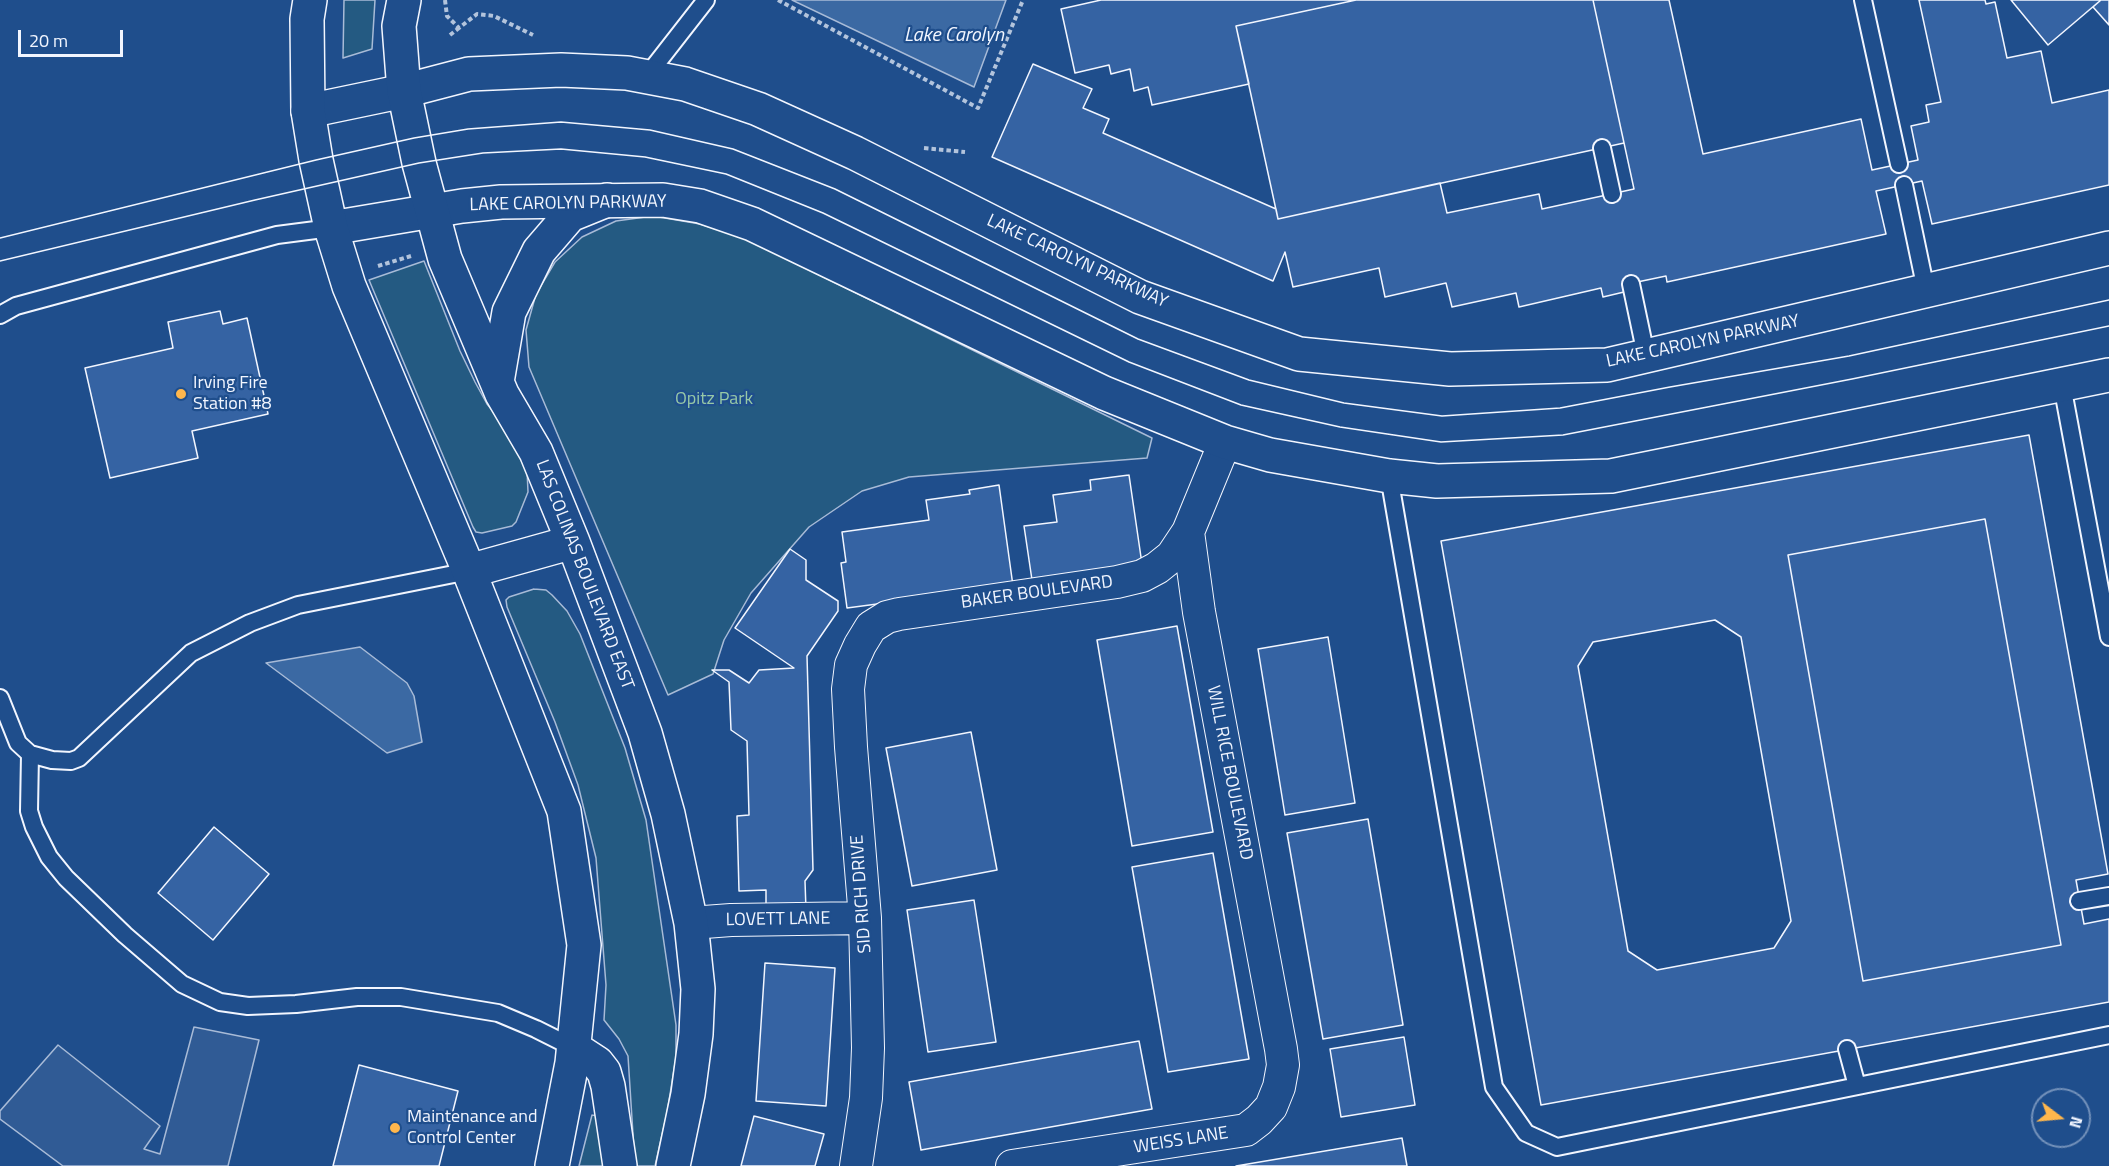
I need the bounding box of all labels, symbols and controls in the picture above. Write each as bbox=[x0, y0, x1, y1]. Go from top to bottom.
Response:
scale bar bbox=[21, 18, 126, 56]
water label: Lake Carolyn bbox=[904, 24, 1004, 48]
text: 20 m bbox=[29, 27, 68, 54]
street label: LAKE CAROLYN PARKWAY bbox=[469, 191, 667, 217]
street label: LAKE CAROLYN PARKWAY bbox=[983, 211, 1171, 313]
street label: LAKE CAROLYN PARKWAY bbox=[1604, 311, 1802, 373]
place label: Irving Fire Station #8 bbox=[193, 373, 271, 416]
marker: Irving Fire Station #8 bbox=[174, 387, 188, 401]
park label: Opitz Park bbox=[675, 389, 753, 411]
street label: LAS COLINAS BOULEVARD EAST bbox=[530, 457, 638, 693]
street label: BAKER BOULEVARD bbox=[960, 572, 1114, 614]
street label: WILL RICE BOULEVARD bbox=[1201, 684, 1257, 862]
street label: SID RICH DRIVE bbox=[847, 834, 877, 954]
street label: LOVETT LANE bbox=[725, 908, 831, 932]
north arrow bbox=[2031, 1088, 2091, 1148]
place label: Maintenance and Control Center bbox=[407, 1107, 537, 1150]
text: N bbox=[2063, 1114, 2089, 1131]
marker: Maintenance and Control Center bbox=[388, 1121, 402, 1135]
street label: WEISS LANE bbox=[1132, 1123, 1230, 1159]

